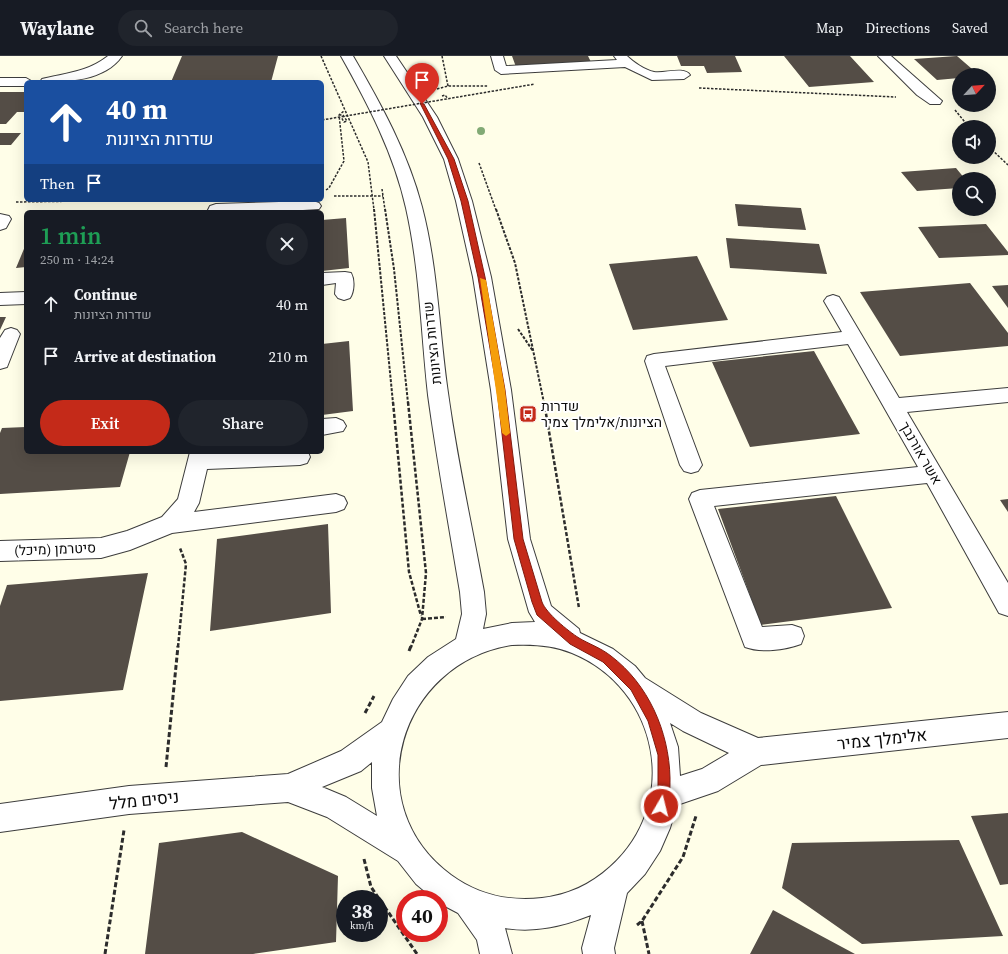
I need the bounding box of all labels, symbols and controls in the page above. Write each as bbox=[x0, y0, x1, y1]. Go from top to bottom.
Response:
search box bbox=[118, 10, 398, 46]
text: Waylane bbox=[20, 15, 94, 41]
icon: search bbox=[132, 17, 154, 39]
text: Search here bbox=[164, 17, 243, 38]
text: Map bbox=[816, 18, 843, 38]
text: Directions bbox=[865, 18, 930, 38]
text: Saved bbox=[952, 18, 988, 38]
pin bbox=[405, 63, 439, 104]
north arrow bbox=[952, 68, 996, 112]
map controls bbox=[952, 68, 996, 216]
icon: arrive bbox=[411, 69, 433, 91]
text: 40 m bbox=[106, 90, 168, 128]
icon: ahead bbox=[40, 96, 92, 148]
button: sound bbox=[952, 120, 996, 164]
text: שדרות הציונות bbox=[106, 126, 213, 151]
icon: arrive bbox=[83, 172, 105, 194]
button: search bbox=[952, 172, 996, 216]
text: Then bbox=[40, 173, 75, 194]
text: 1 min bbox=[40, 219, 102, 252]
button: close bbox=[266, 223, 308, 265]
text: 250 m · 14:24 bbox=[40, 251, 114, 268]
text: Continue bbox=[74, 284, 137, 305]
icon: ahead bbox=[40, 293, 62, 315]
text: 40 m bbox=[276, 294, 308, 315]
street label: שדרות הציונות bbox=[418, 300, 446, 386]
text: שדרות הציונות bbox=[74, 306, 152, 323]
icon: arrive bbox=[40, 345, 62, 367]
text: Arrive at destination bbox=[74, 346, 216, 367]
text: 210 m bbox=[268, 346, 308, 367]
place label: שדרות הציונות/אלימלך צמיר bbox=[541, 396, 662, 432]
button: Exit bbox=[40, 400, 170, 446]
button: Share bbox=[178, 400, 308, 446]
bus stop icon: שדרות הציונות/אלימלך צמיר bbox=[518, 404, 538, 424]
street label: אשר אורנבך bbox=[895, 418, 947, 488]
street label: סיטרמן (מיכל) bbox=[14, 538, 96, 560]
street label: אלימלך צמיר bbox=[836, 722, 928, 756]
street label: ניסים מלל bbox=[108, 784, 180, 816]
position arrow bbox=[640, 785, 682, 827]
speed limit sign: 40 bbox=[396, 890, 448, 942]
text: 38 bbox=[351, 897, 373, 925]
text: km/h bbox=[350, 919, 374, 932]

